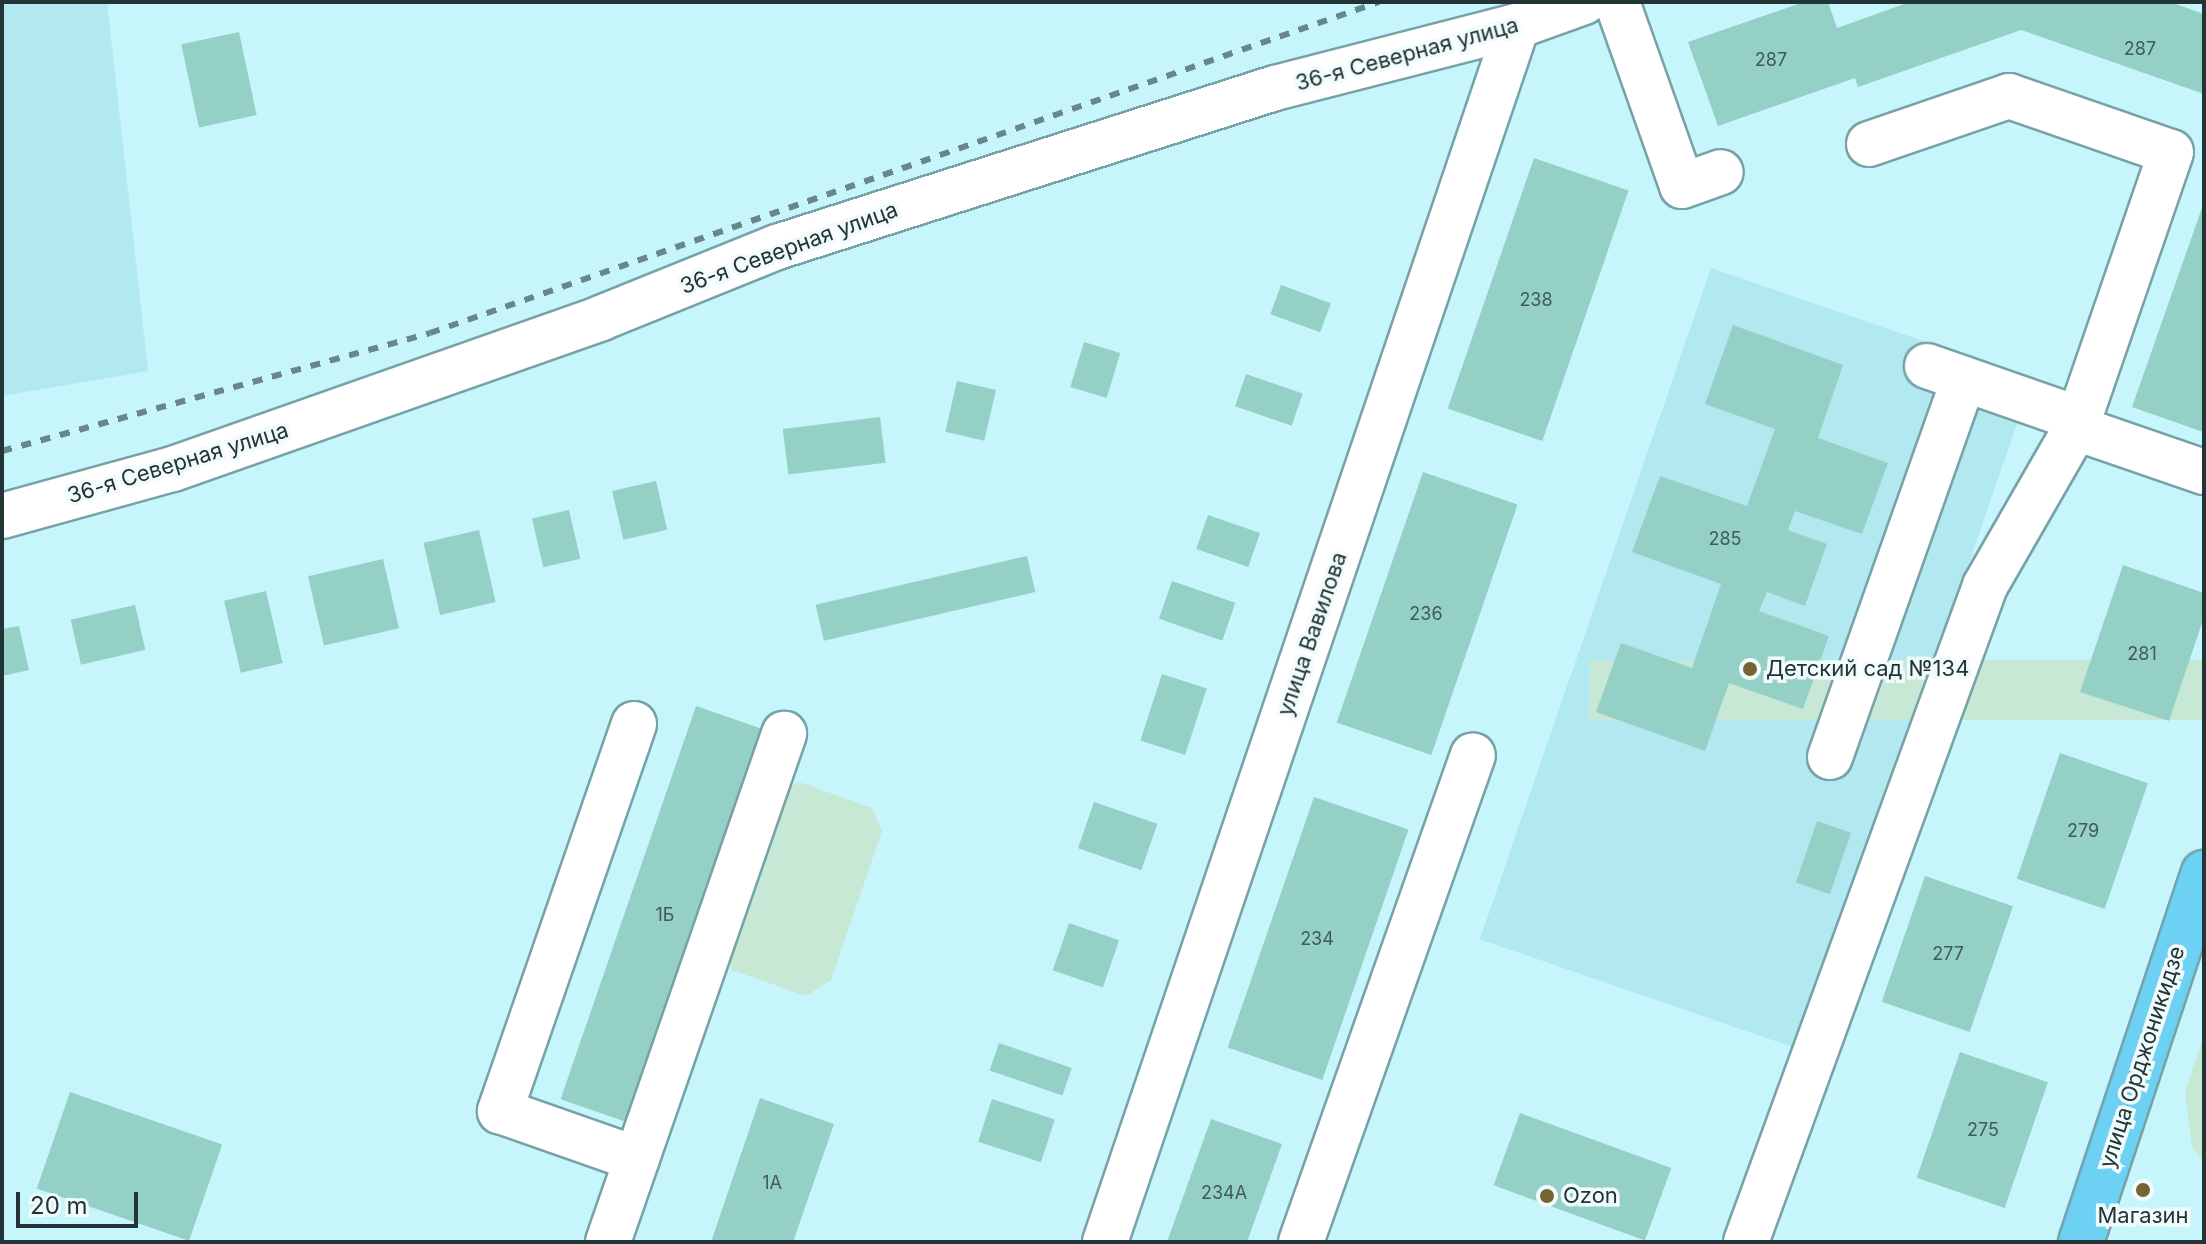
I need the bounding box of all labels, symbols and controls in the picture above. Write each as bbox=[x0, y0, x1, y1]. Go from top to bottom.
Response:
street label: 36-я Северная улица bbox=[1293, 12, 1521, 96]
house number: 287 bbox=[2124, 38, 2156, 60]
house number: 287 bbox=[1755, 49, 1787, 71]
street label: 36-я Северная улица bbox=[677, 196, 901, 300]
house number: 238 bbox=[1519, 289, 1553, 311]
street label: 36-я Северная улица bbox=[64, 417, 292, 509]
house number: 285 bbox=[1708, 528, 1742, 550]
street label: улица Вавилова bbox=[1272, 549, 1352, 719]
house number: 236 bbox=[1409, 603, 1443, 625]
house number: 281 bbox=[2127, 643, 2157, 665]
place label: Детский сад №134 bbox=[1766, 656, 1969, 682]
marker: Детский сад №134 bbox=[1741, 660, 1759, 678]
house number: 279 bbox=[2067, 820, 2099, 842]
house number: 1Б bbox=[656, 904, 674, 926]
house number: 234 bbox=[1300, 928, 1334, 950]
house number: 277 bbox=[1932, 943, 1964, 965]
street label: улица Орджоникидзе bbox=[2094, 943, 2190, 1171]
house number: 275 bbox=[1967, 1119, 1999, 1141]
house number: 1А bbox=[762, 1172, 782, 1194]
scale bar bbox=[20, 1176, 142, 1226]
marker: Магазин bbox=[2134, 1181, 2152, 1199]
house number: 234А bbox=[1201, 1182, 1247, 1204]
place label: Ozon bbox=[1563, 1183, 1618, 1209]
marker: Ozon bbox=[1538, 1187, 1556, 1205]
text: 20 m bbox=[30, 1191, 88, 1220]
place label: Магазин bbox=[2097, 1203, 2189, 1229]

